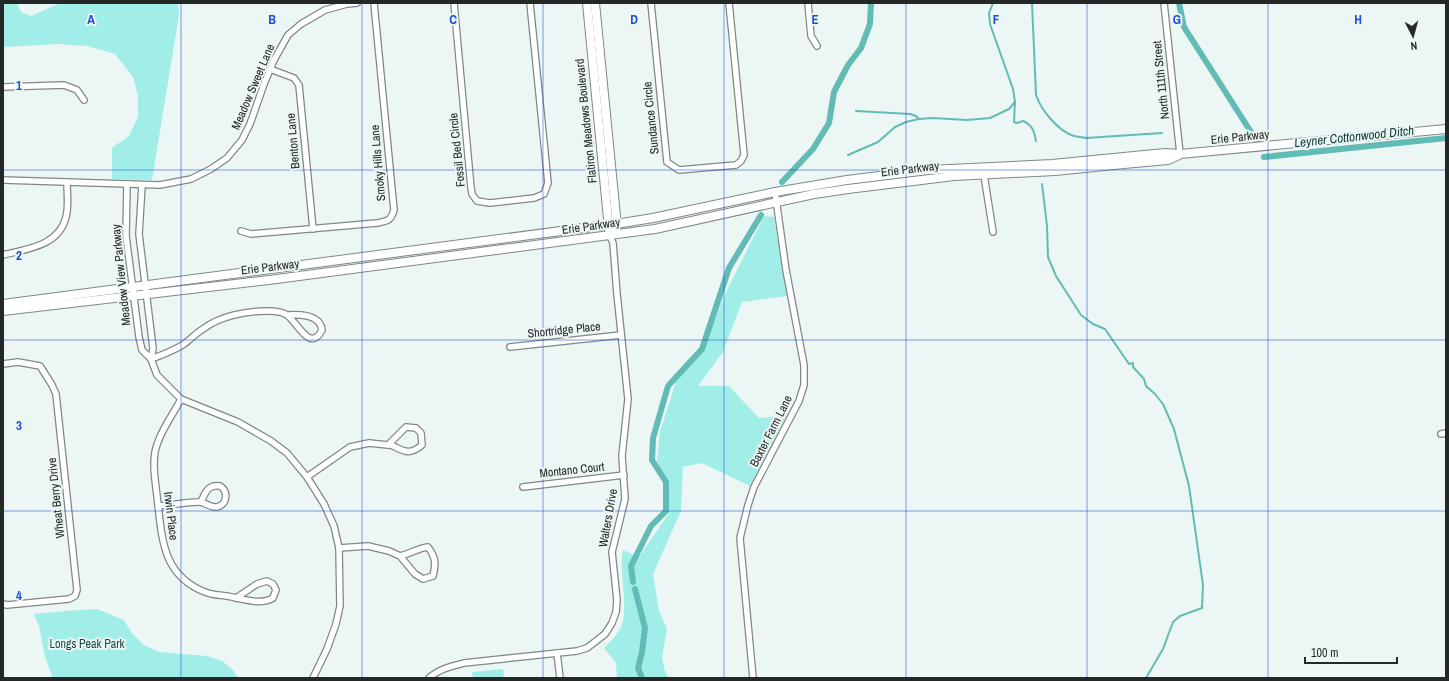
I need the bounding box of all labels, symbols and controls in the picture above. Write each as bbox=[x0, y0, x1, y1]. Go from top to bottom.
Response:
text: A bbox=[87, 11, 95, 28]
text: B bbox=[268, 11, 276, 28]
text: C bbox=[449, 11, 457, 28]
text: D bbox=[630, 11, 638, 28]
text: E bbox=[811, 11, 819, 28]
text: F bbox=[993, 11, 1000, 28]
text: G bbox=[1173, 11, 1181, 28]
text: H bbox=[1354, 11, 1362, 28]
north arrow bbox=[1393, 16, 1433, 56]
text: N bbox=[1410, 39, 1418, 53]
street label: North 111th Street bbox=[1149, 40, 1173, 120]
street label: Meadow Sweet Lane bbox=[228, 42, 278, 132]
street label: Flatiron Meadows Boulevard bbox=[571, 58, 601, 184]
text: 1 bbox=[16, 77, 22, 94]
street label: Sundance Circle bbox=[639, 81, 663, 155]
street label: Fossil Bed Circle bbox=[445, 112, 469, 188]
street label: Benton Lane bbox=[283, 113, 303, 169]
water label: Leyner Cottonwood Ditch bbox=[1293, 122, 1415, 151]
street label: Smoky Hills Lane bbox=[367, 124, 389, 202]
street label: Erie Parkway bbox=[1210, 126, 1270, 148]
street label: Erie Parkway bbox=[880, 157, 940, 181]
street label: Erie Parkway bbox=[561, 214, 621, 238]
street label: Meadow View Parkway bbox=[108, 223, 134, 327]
text: 2 bbox=[16, 247, 22, 264]
street label: Erie Parkway bbox=[240, 255, 300, 279]
street label: Shortridge Place bbox=[527, 318, 601, 342]
street label: Baxter Farm Lane bbox=[746, 392, 796, 470]
text: 3 bbox=[16, 417, 22, 434]
street label: Wheat Berry Drive bbox=[44, 457, 68, 539]
street label: Montano Court bbox=[539, 459, 605, 481]
street label: Walters Drive bbox=[595, 487, 621, 549]
street label: Irwin Place bbox=[160, 491, 182, 541]
text: 4 bbox=[16, 587, 22, 604]
park label: Longs Peak Park bbox=[50, 636, 125, 652]
scale bar bbox=[1305, 639, 1397, 665]
text: 100 m bbox=[1311, 645, 1338, 661]

